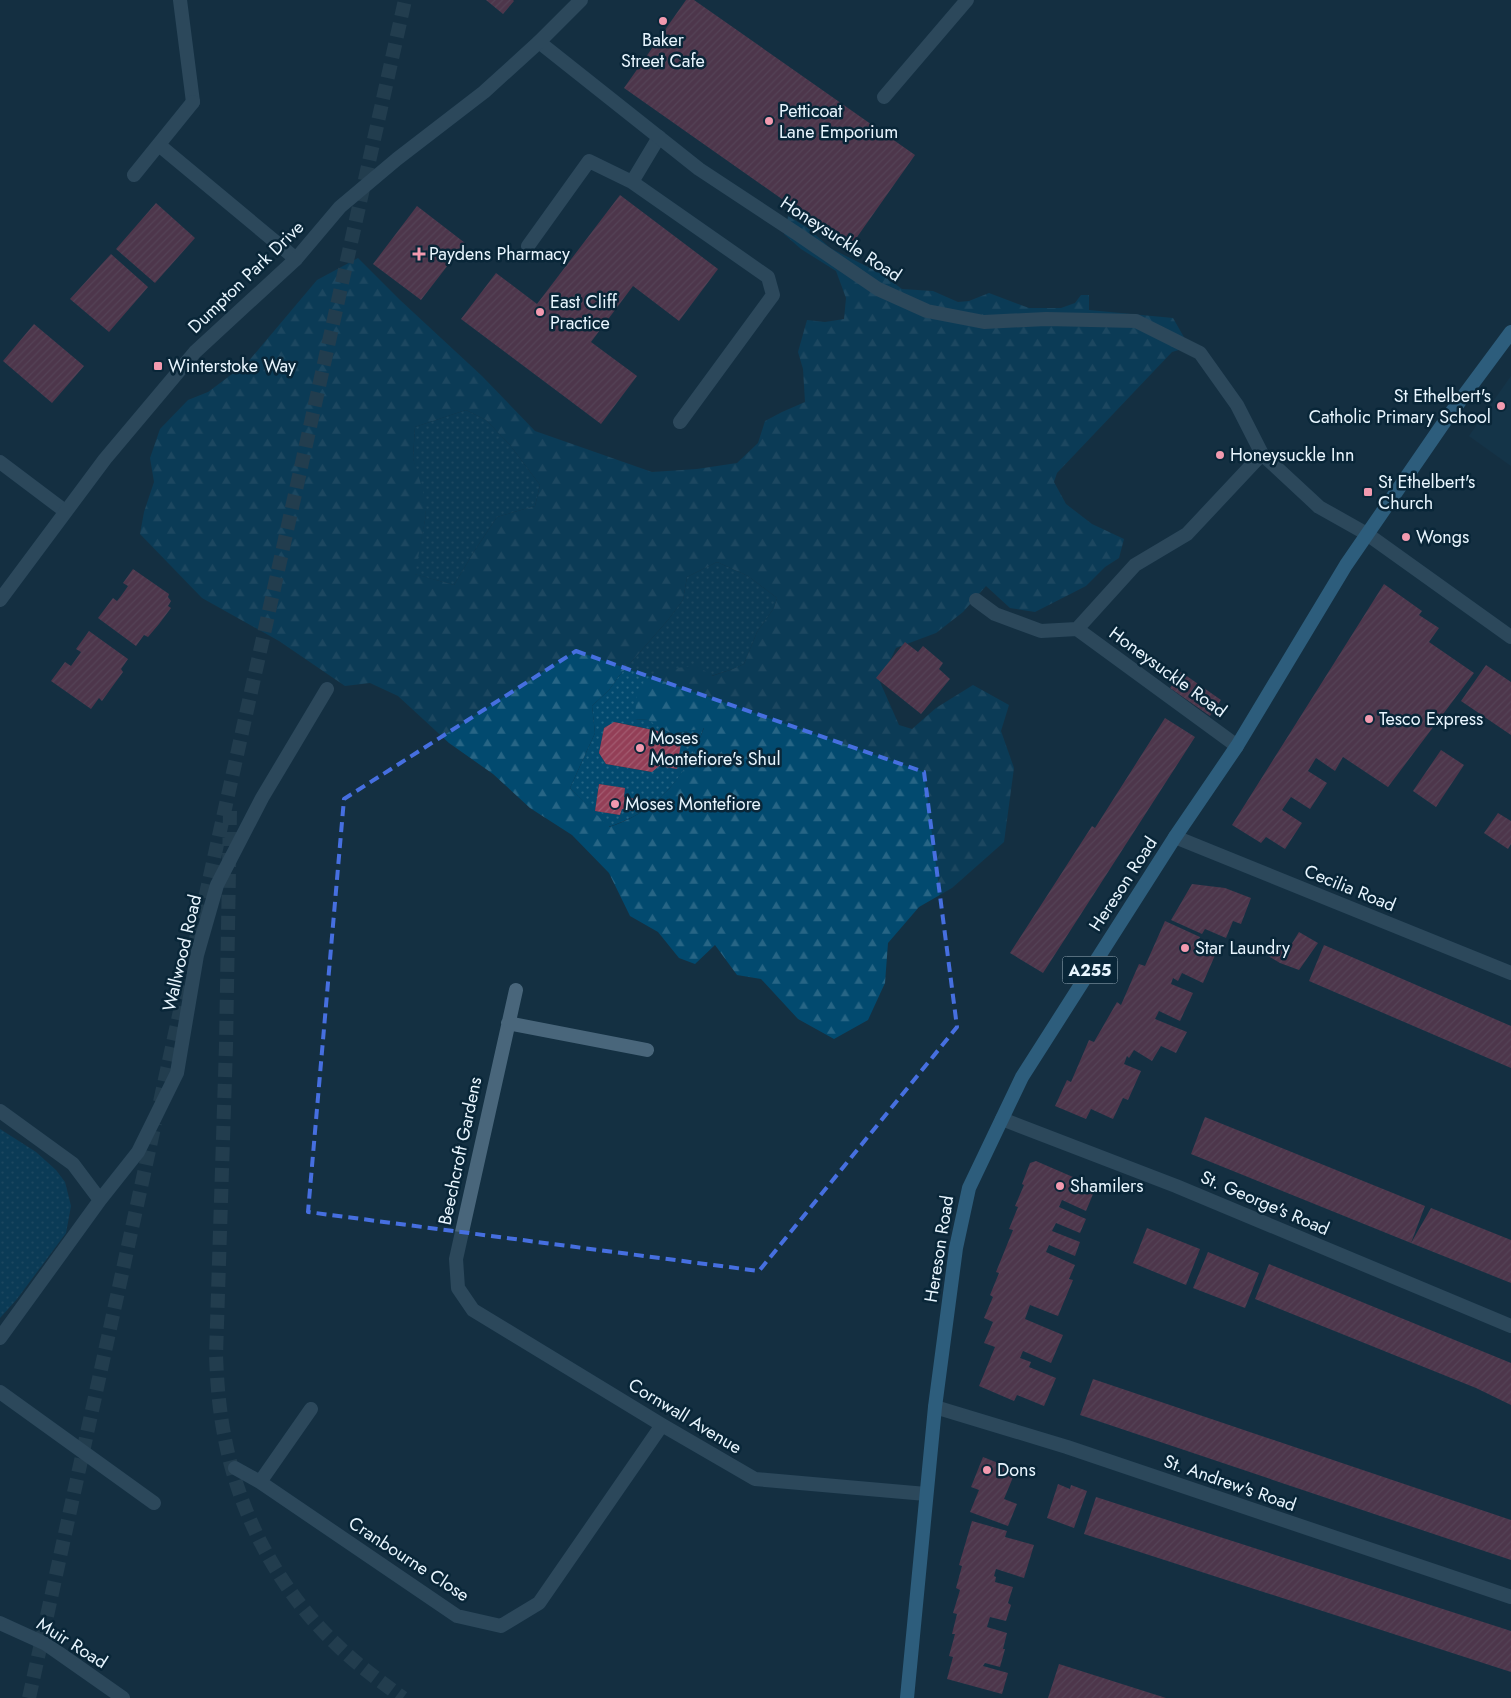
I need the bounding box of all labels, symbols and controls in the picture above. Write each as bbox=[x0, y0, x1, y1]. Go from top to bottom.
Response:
marker: Baker Street Cafe bbox=[657, 15, 669, 27]
place label: Baker Street Cafe bbox=[621, 27, 705, 74]
place label: Petticoat Lane Emporium bbox=[779, 98, 898, 145]
marker: Petticoat Lane Emporium bbox=[763, 115, 775, 127]
street label: Honeysuckle Road bbox=[775, 190, 907, 288]
street label: Dumpton Park Drive bbox=[182, 215, 310, 339]
place label: Paydens Pharmacy bbox=[429, 241, 570, 267]
marker: Paydens Pharmacy bbox=[413, 248, 425, 260]
place label: East Cliff Practice bbox=[550, 289, 618, 336]
marker: East Cliff Practice bbox=[534, 306, 546, 318]
place label: Winterstoke Way bbox=[168, 353, 296, 379]
marker: Winterstoke Way bbox=[152, 360, 164, 372]
place label: St Ethelbert's Catholic Primary School bbox=[1309, 383, 1491, 430]
marker: St Ethelbert's Catholic Primary School bbox=[1495, 400, 1507, 412]
place label: Honeysuckle Inn bbox=[1230, 442, 1354, 468]
marker: Honeysuckle Inn bbox=[1214, 449, 1226, 461]
place label: St Ethelbert's Church bbox=[1378, 469, 1475, 516]
marker: St Ethelbert's Church bbox=[1362, 486, 1374, 498]
place label: Wongs bbox=[1416, 524, 1469, 550]
marker: Wongs bbox=[1400, 531, 1412, 543]
street label: Honeysuckle Road bbox=[1104, 620, 1232, 724]
place label: Tesco Express bbox=[1379, 706, 1483, 732]
marker: Tesco Express bbox=[1363, 713, 1375, 725]
place label: Moses Montefiore's Shul bbox=[650, 725, 781, 772]
marker: Moses Montefiore's Shul bbox=[634, 742, 646, 754]
place label: Moses Montefiore bbox=[625, 791, 761, 817]
marker: Moses Montefiore bbox=[609, 798, 621, 810]
street label: Hereson Road bbox=[1083, 832, 1163, 936]
street label: Cecilia Road bbox=[1300, 858, 1400, 918]
street label: Wallwood Road bbox=[156, 892, 208, 1014]
place label: Star Laundry bbox=[1195, 935, 1290, 961]
marker: Star Laundry bbox=[1179, 942, 1191, 954]
road number: A255 bbox=[1062, 956, 1118, 984]
street label: Beechcroft Gardens bbox=[432, 1075, 488, 1227]
street label: St. George's Road bbox=[1197, 1164, 1333, 1242]
place label: Shamilers bbox=[1070, 1173, 1144, 1199]
marker: Shamilers bbox=[1054, 1180, 1066, 1192]
street label: Hereson Road bbox=[918, 1194, 960, 1304]
street label: Cornwall Avenue bbox=[623, 1372, 747, 1460]
street label: St. Andrew's Road bbox=[1160, 1448, 1300, 1518]
place label: Dons bbox=[997, 1457, 1036, 1483]
marker: Dons bbox=[981, 1464, 993, 1476]
street label: Cranbourne Close bbox=[344, 1510, 474, 1608]
street label: Muir Road bbox=[32, 1611, 112, 1675]

